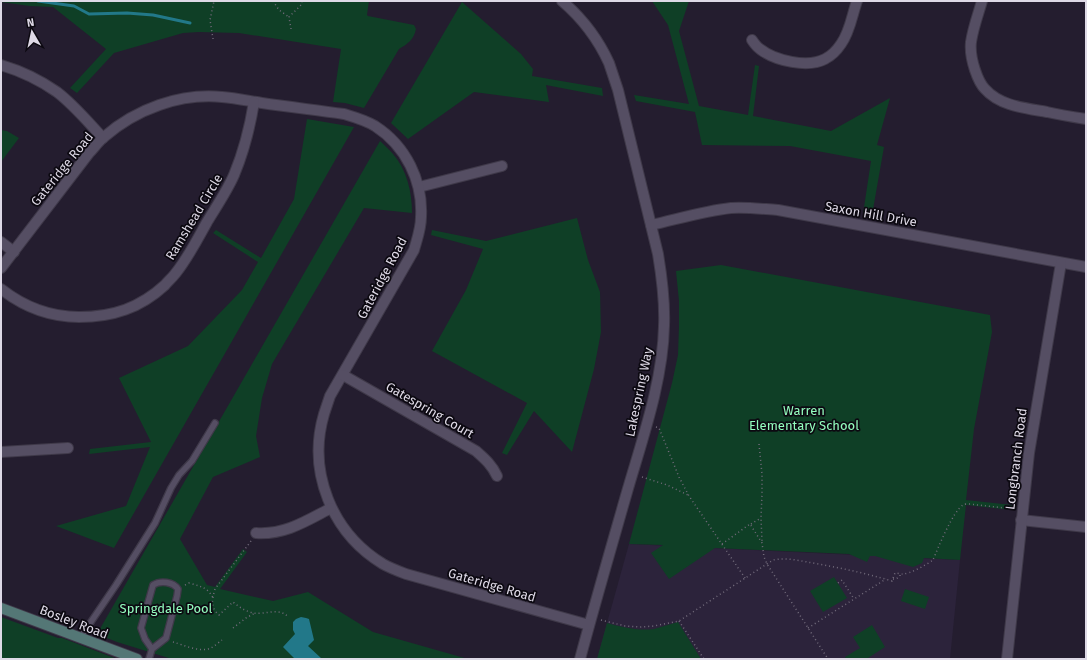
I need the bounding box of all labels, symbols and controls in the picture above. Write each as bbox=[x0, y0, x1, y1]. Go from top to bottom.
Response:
north arrow bbox=[12, 12, 52, 52]
text: N bbox=[26, 16, 35, 30]
street label: Gateridge Road bbox=[28, 129, 96, 209]
street label: Ramshead Circle bbox=[162, 171, 226, 263]
street label: Saxon Hill Drive bbox=[824, 199, 918, 229]
street label: Gateridge Road bbox=[354, 235, 410, 321]
street label: Lakespring Way bbox=[622, 345, 656, 438]
street label: Gatespring Court bbox=[383, 379, 477, 441]
park label: Warren Elementary School bbox=[749, 403, 859, 433]
street label: Longbranch Road bbox=[1002, 407, 1030, 511]
street label: Gateridge Road bbox=[446, 565, 538, 605]
park label: Springdale Pool bbox=[120, 601, 213, 616]
street label: Bosley Road bbox=[38, 602, 110, 642]

